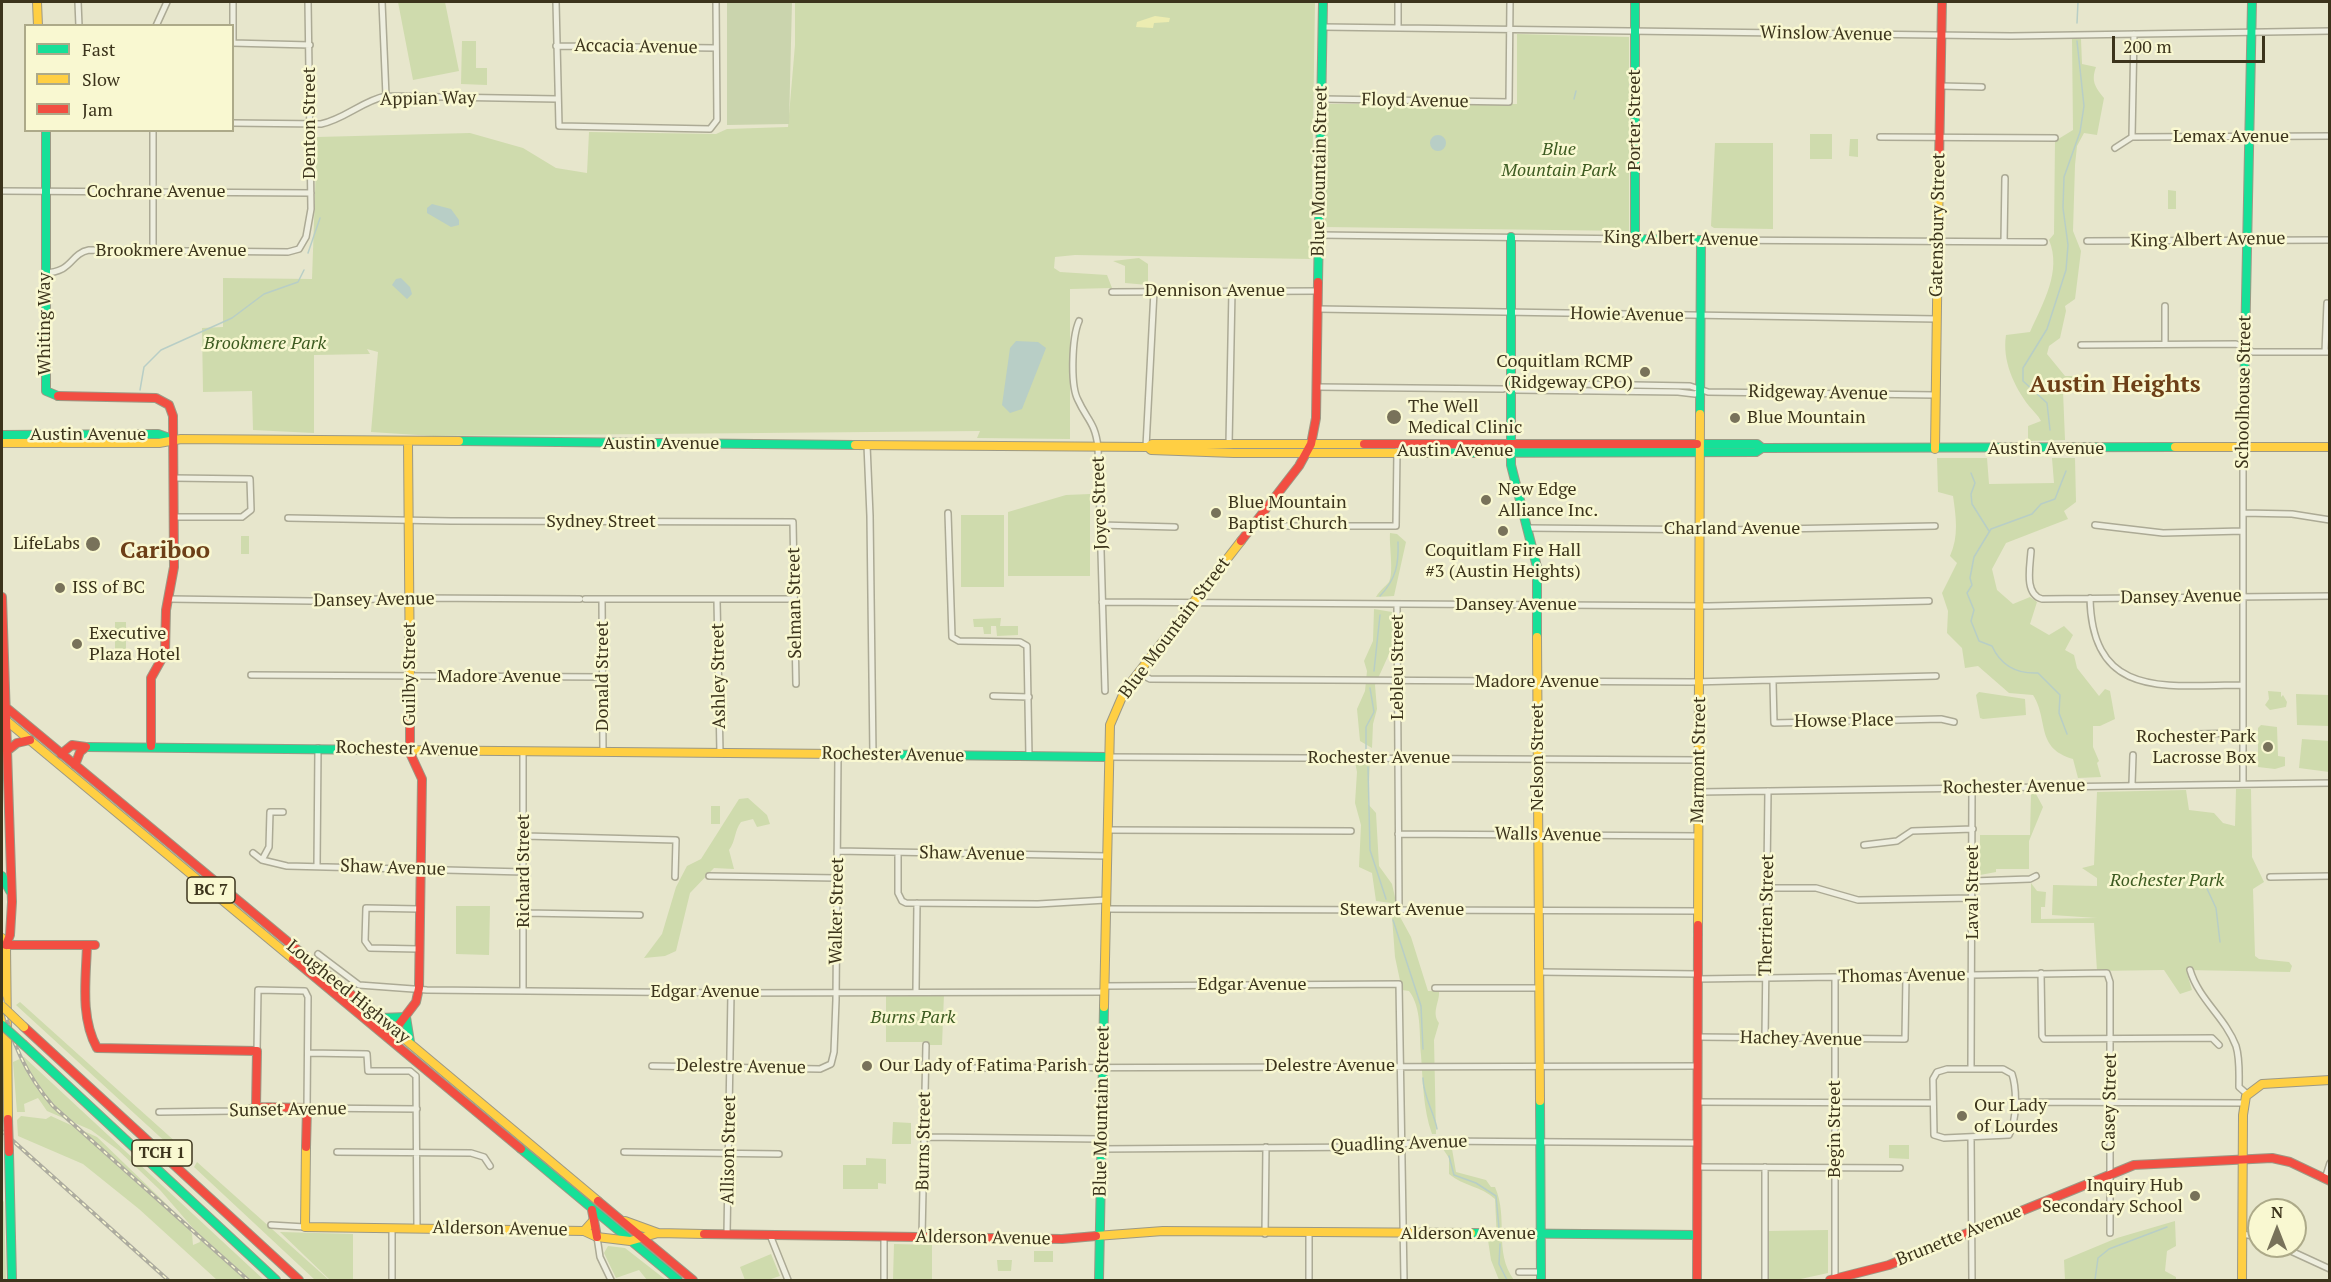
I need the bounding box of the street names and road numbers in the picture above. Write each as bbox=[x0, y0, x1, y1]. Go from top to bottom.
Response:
street label: Winslow Avenue bbox=[1760, 22, 1892, 46]
street label: Accacia Avenue bbox=[574, 35, 698, 59]
street label: Denton Street bbox=[299, 67, 321, 179]
street label: Porter Street bbox=[1624, 69, 1646, 171]
street label: Blue Mountain Street bbox=[1308, 85, 1332, 257]
street label: Appian Way bbox=[380, 87, 476, 111]
street label: Floyd Avenue bbox=[1361, 89, 1469, 113]
street label: Lemax Avenue bbox=[2173, 126, 2289, 148]
street label: Gatensbury Street bbox=[1926, 153, 1950, 297]
street label: Cochrane Avenue bbox=[86, 181, 226, 203]
street label: King Albert Avenue bbox=[1603, 227, 1759, 251]
street label: King Albert Avenue bbox=[2130, 228, 2286, 252]
street label: Brookmere Avenue bbox=[95, 240, 247, 262]
street label: Whiting Way bbox=[34, 272, 56, 376]
street label: Dennison Avenue bbox=[1145, 280, 1285, 302]
street label: Howie Avenue bbox=[1570, 303, 1684, 327]
street label: Schoolhouse Street bbox=[2232, 315, 2256, 469]
street label: Ridgeway Avenue bbox=[1748, 381, 1888, 405]
street label: Austin Avenue bbox=[30, 424, 146, 446]
street label: Austin Avenue bbox=[603, 433, 719, 455]
street label: Austin Avenue bbox=[1988, 438, 2104, 460]
street label: Austin Avenue bbox=[1397, 440, 1513, 462]
street label: Joyce Street bbox=[1088, 456, 1112, 550]
street label: Sydney Street bbox=[546, 511, 656, 533]
street label: Charland Avenue bbox=[1664, 518, 1800, 540]
street label: Selman Street bbox=[783, 547, 807, 659]
street label: Blue Mountain Street bbox=[1115, 553, 1235, 703]
street label: Dansey Avenue bbox=[2120, 585, 2242, 609]
street label: Dansey Avenue bbox=[313, 588, 435, 612]
street label: Dansey Avenue bbox=[1455, 594, 1577, 616]
street label: Lebleu Street bbox=[1387, 614, 1409, 720]
street label: Donald Street bbox=[592, 621, 614, 731]
street label: Guilby Street bbox=[399, 622, 421, 726]
street label: Ashley Street bbox=[707, 623, 731, 729]
street label: Madore Avenue bbox=[437, 666, 561, 688]
street label: Madore Avenue bbox=[1475, 671, 1599, 693]
street label: Marmont Street bbox=[1687, 696, 1711, 824]
street label: Nelson Street bbox=[1527, 703, 1549, 811]
street label: Howse Place bbox=[1794, 709, 1894, 733]
street label: Rochester Avenue bbox=[335, 737, 479, 761]
street label: Rochester Avenue bbox=[821, 743, 965, 767]
street label: Rochester Avenue bbox=[1308, 747, 1450, 769]
street label: Rochester Avenue bbox=[1942, 775, 2086, 799]
street label: Richard Street bbox=[513, 814, 535, 928]
street label: Walls Avenue bbox=[1494, 823, 1602, 847]
street label: Shaw Avenue bbox=[919, 842, 1025, 866]
street label: Laval Street bbox=[1962, 844, 1984, 940]
street label: Therrien Street bbox=[1755, 854, 1779, 976]
street label: Shaw Avenue bbox=[340, 855, 446, 881]
street label: Walker Street bbox=[825, 857, 849, 965]
road number: BC 7 bbox=[187, 877, 235, 903]
street label: Stewart Avenue bbox=[1340, 899, 1464, 921]
street label: Lougheed Highway bbox=[282, 936, 414, 1048]
street label: Thomas Avenue bbox=[1838, 964, 1966, 988]
street label: Edgar Avenue bbox=[1197, 974, 1307, 996]
street label: Edgar Avenue bbox=[650, 981, 760, 1003]
street label: Blue Mountain Street bbox=[1090, 1025, 1114, 1197]
street label: Hachey Avenue bbox=[1740, 1027, 1862, 1051]
street label: Casey Street bbox=[2098, 1052, 2122, 1152]
street label: Delestre Avenue bbox=[676, 1055, 806, 1079]
street label: Delestre Avenue bbox=[1265, 1055, 1395, 1077]
street label: Begin Street bbox=[1824, 1080, 1846, 1178]
street label: Burns Street bbox=[912, 1091, 936, 1191]
street label: Allison Street bbox=[717, 1095, 741, 1205]
street label: Sunset Avenue bbox=[229, 1098, 347, 1122]
street label: Quadling Avenue bbox=[1330, 1131, 1468, 1157]
road number: TCH 1 bbox=[132, 1140, 192, 1166]
street label: Brunette Avenue bbox=[1893, 1201, 2025, 1271]
street label: Alderson Avenue bbox=[432, 1217, 568, 1241]
street label: Alderson Avenue bbox=[1400, 1223, 1536, 1245]
street label: Alderson Avenue bbox=[915, 1226, 1051, 1250]

